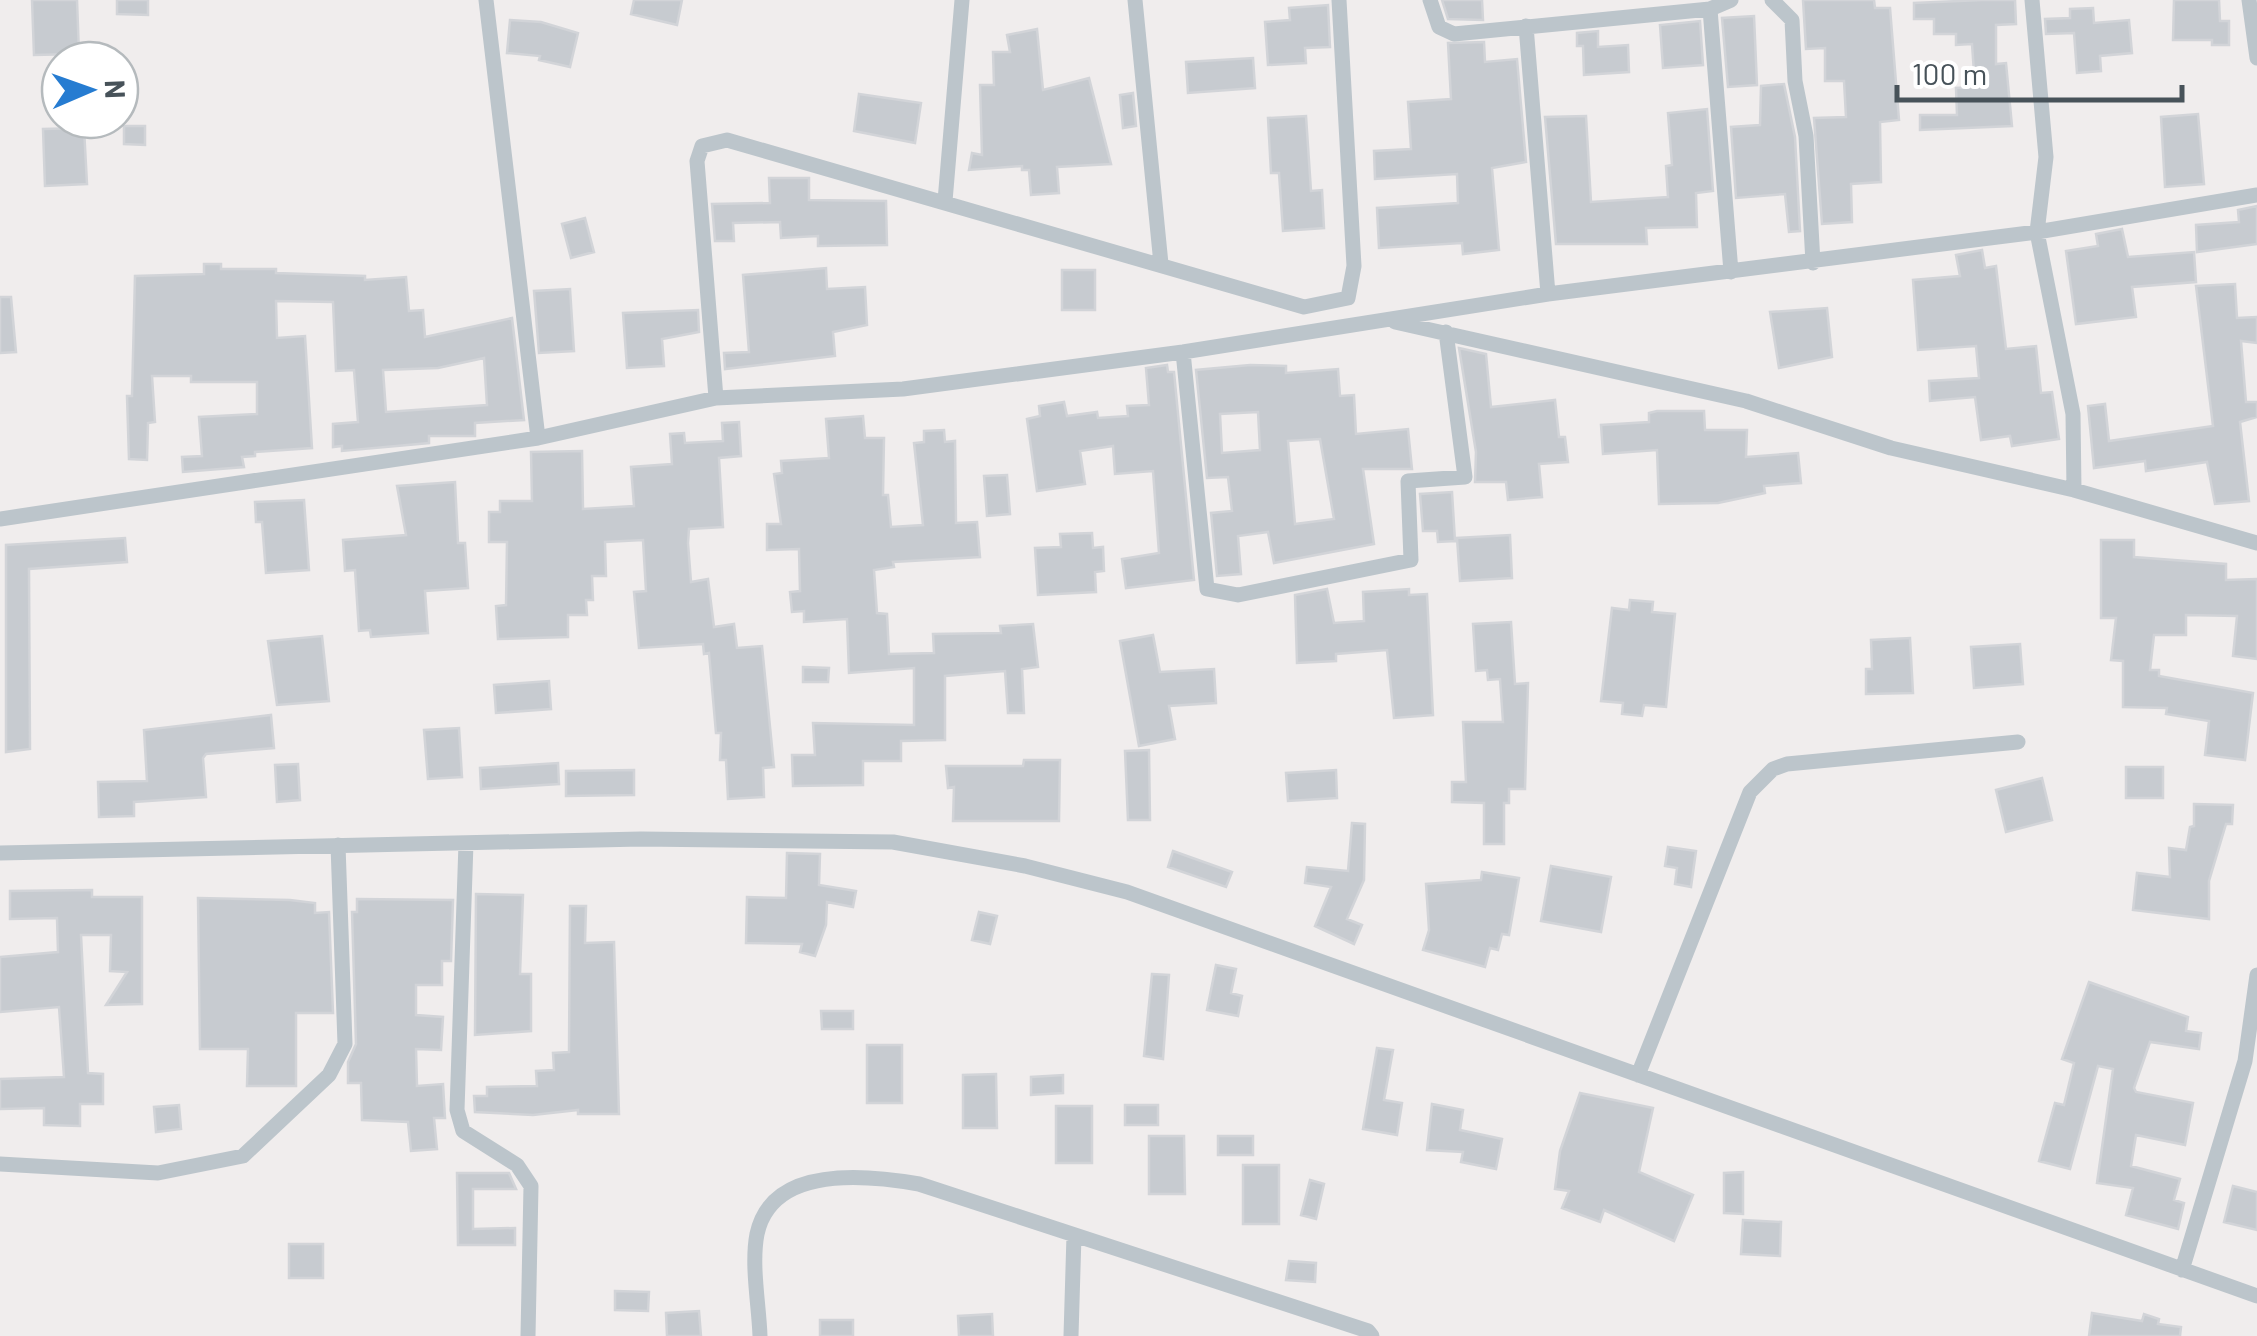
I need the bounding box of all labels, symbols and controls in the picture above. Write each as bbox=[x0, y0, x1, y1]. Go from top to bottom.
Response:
north arrow bbox=[40, 40, 140, 140]
scale bar bbox=[1897, 40, 2182, 102]
text: 100 m bbox=[1912, 55, 1987, 91]
text: N bbox=[99, 79, 133, 99]

